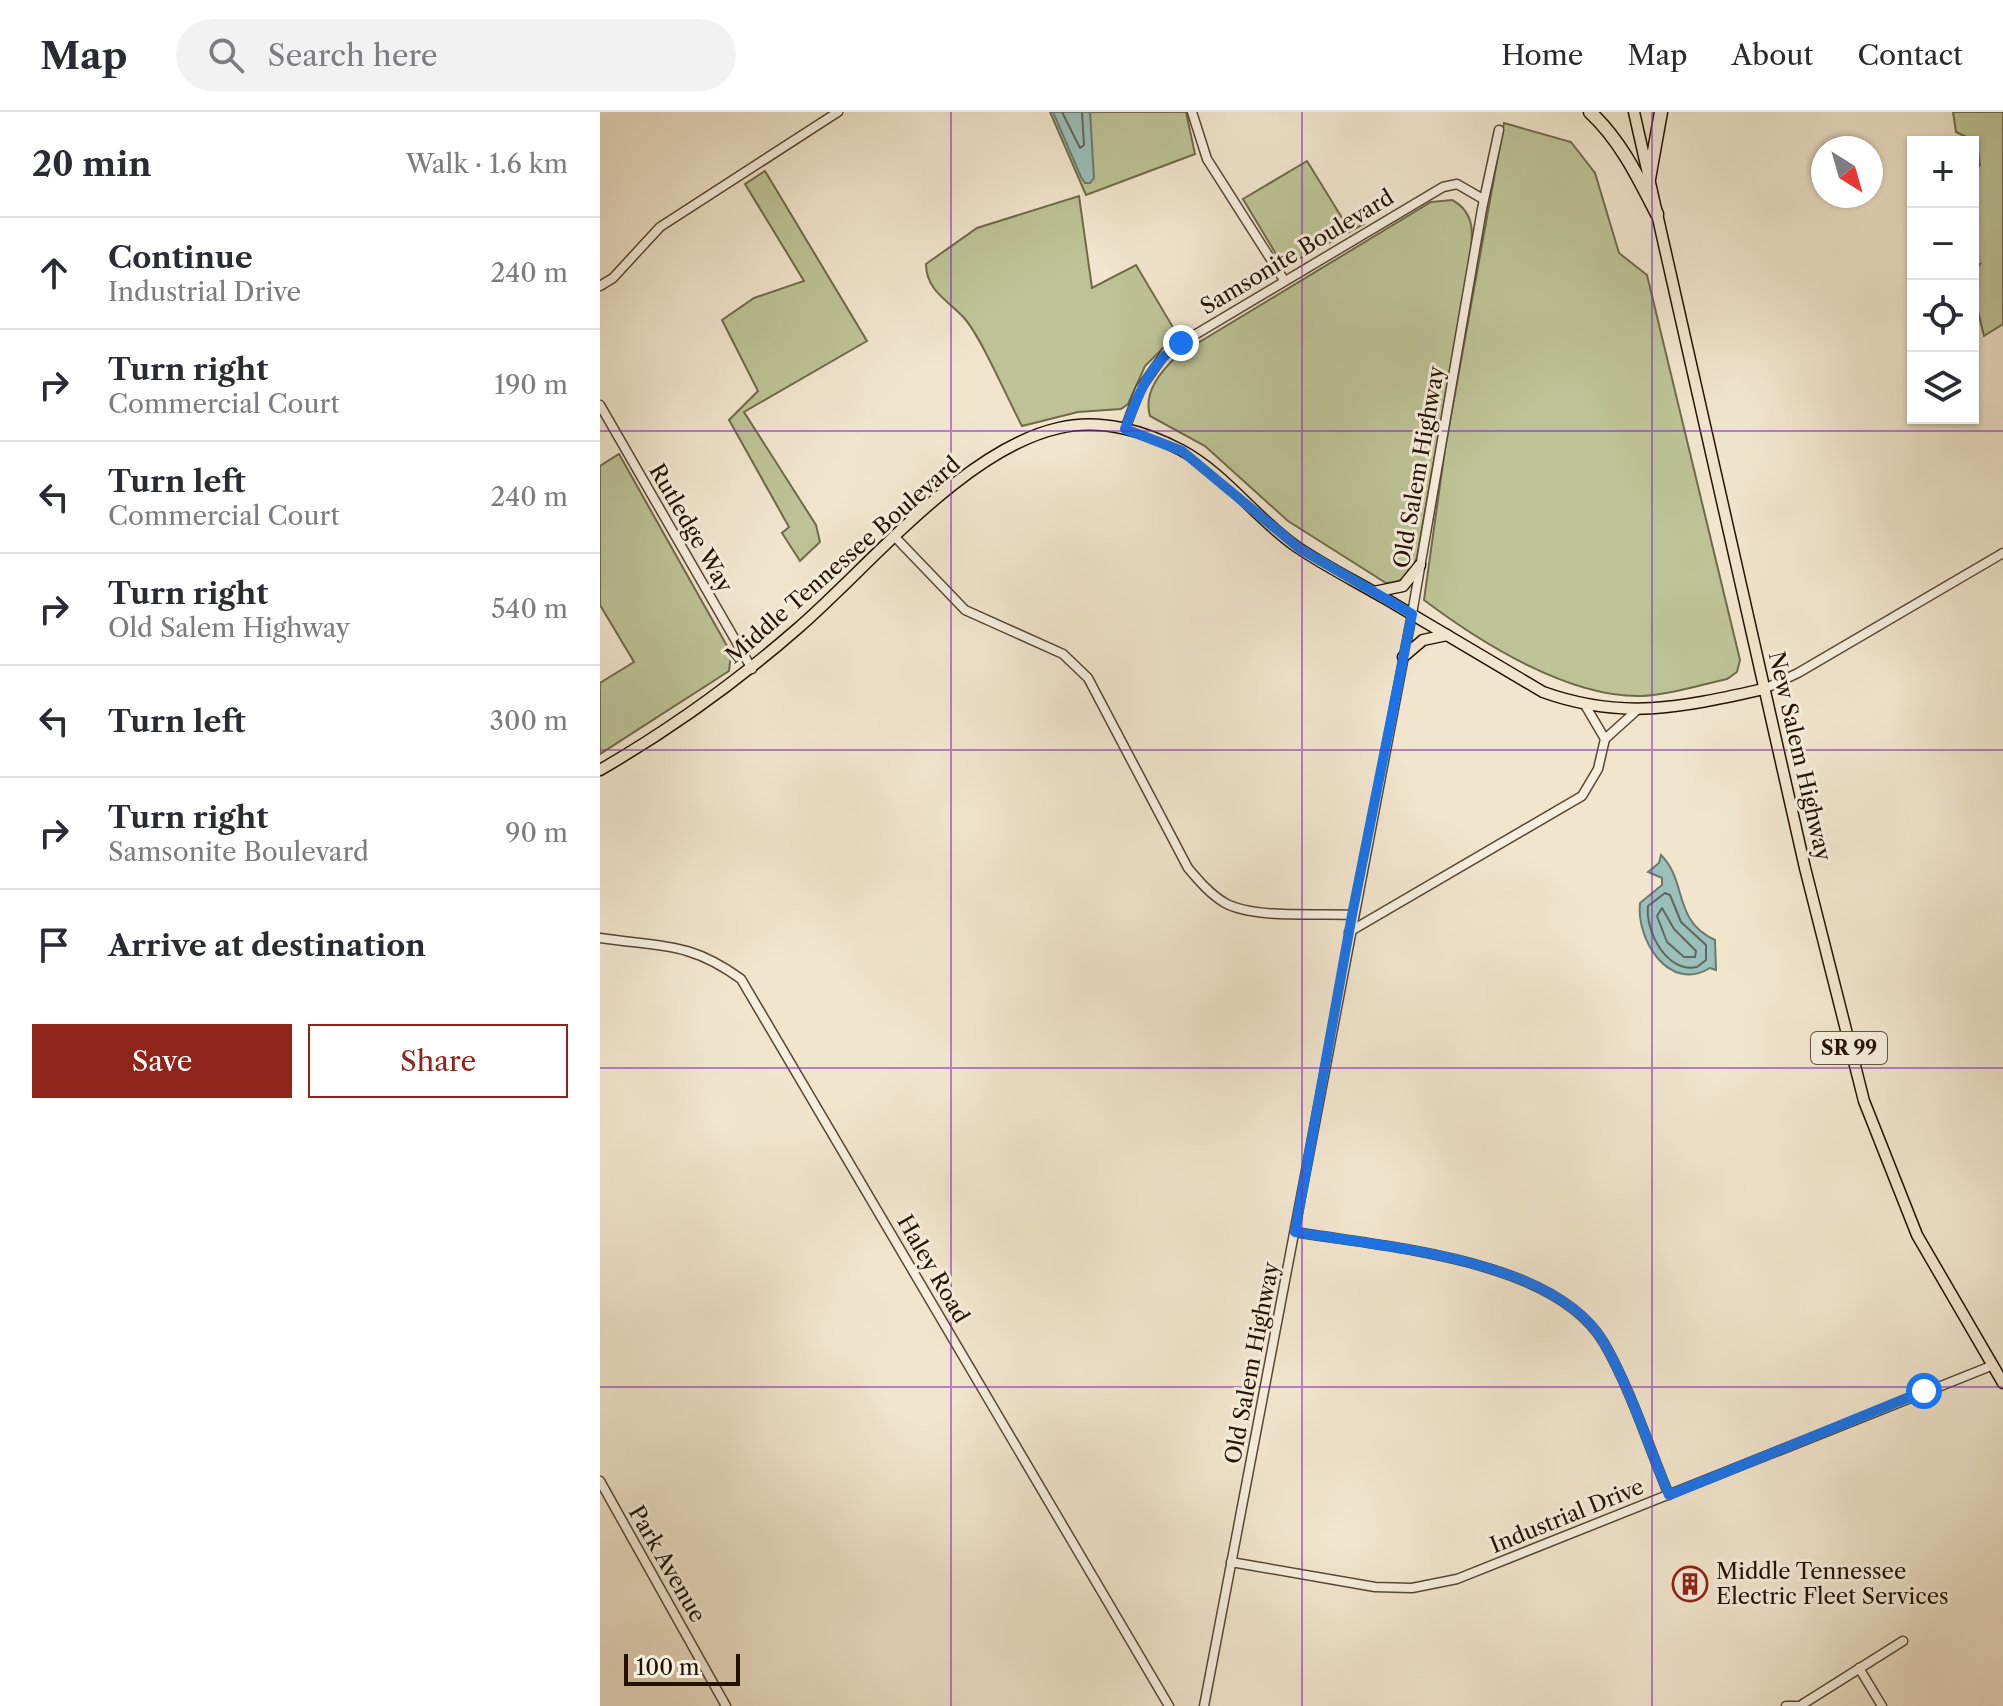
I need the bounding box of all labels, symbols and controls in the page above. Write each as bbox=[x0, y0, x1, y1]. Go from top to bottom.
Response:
search box bbox=[176, 19, 736, 91]
text: Map bbox=[40, 32, 128, 79]
icon: search bbox=[204, 33, 248, 77]
text: Search here bbox=[268, 37, 438, 74]
text: Home bbox=[1501, 38, 1583, 72]
text: Map bbox=[1627, 38, 1687, 72]
text: About bbox=[1731, 38, 1813, 72]
text: Contact bbox=[1857, 38, 1963, 72]
north arrow bbox=[1811, 136, 1883, 208]
map controls bbox=[1907, 136, 1979, 424]
button: + bbox=[1907, 136, 1979, 208]
text: 20 min bbox=[32, 143, 152, 185]
text: Walk · 1.6 km bbox=[406, 148, 568, 180]
street label: Samsonite Boulevard bbox=[1195, 184, 1399, 320]
button: − bbox=[1907, 208, 1979, 280]
text: Continue bbox=[108, 239, 253, 276]
icon: ahead bbox=[32, 251, 76, 295]
text: 240 m bbox=[490, 257, 568, 289]
text: Industrial Drive bbox=[108, 276, 301, 308]
button: locate bbox=[1907, 280, 1979, 352]
route end bbox=[1163, 325, 1199, 361]
text: Turn right bbox=[108, 351, 268, 388]
button: layers bbox=[1907, 352, 1979, 424]
icon: right bbox=[32, 363, 76, 407]
street label: Old Salem Highway bbox=[1388, 363, 1450, 570]
text: 190 m bbox=[494, 369, 568, 401]
text: Commercial Court bbox=[108, 388, 340, 420]
street label: Middle Tennessee Boulevard bbox=[720, 451, 966, 669]
street label: Rutledge Way bbox=[643, 459, 739, 598]
text: Turn left bbox=[108, 463, 245, 500]
icon: left bbox=[32, 475, 76, 519]
text: 240 m bbox=[490, 481, 568, 513]
text: Commercial Court bbox=[108, 500, 340, 532]
text: Turn right bbox=[108, 575, 268, 612]
icon: right bbox=[32, 587, 76, 631]
text: 540 m bbox=[491, 593, 568, 625]
text: Old Salem Highway bbox=[108, 612, 350, 644]
street label: New Salem Highway bbox=[1763, 649, 1837, 864]
icon: left bbox=[32, 699, 76, 743]
text: Turn left bbox=[108, 703, 245, 740]
text: 300 m bbox=[490, 705, 568, 737]
text: Turn right bbox=[108, 799, 268, 836]
icon: right bbox=[32, 811, 76, 855]
text: 90 m bbox=[505, 817, 568, 849]
text: Samsonite Boulevard bbox=[108, 836, 369, 868]
icon: arrive bbox=[32, 923, 76, 967]
text: Arrive at destination bbox=[108, 927, 426, 964]
button: Save bbox=[32, 1024, 292, 1098]
button: Share bbox=[308, 1024, 568, 1098]
road number: SR 99 bbox=[1811, 1032, 1887, 1064]
street label: Haley Road bbox=[891, 1210, 975, 1328]
street label: Old Salem Highway bbox=[1219, 1259, 1285, 1466]
route start bbox=[1906, 1373, 1942, 1409]
street label: Industrial Drive bbox=[1486, 1473, 1648, 1559]
street label: Park Avenue bbox=[623, 1501, 711, 1627]
place label: Middle Tennessee Electric Fleet Services bbox=[1716, 1558, 1949, 1610]
building icon: Middle Tennessee Electric Fleet Services bbox=[1671, 1565, 1709, 1603]
scale bar bbox=[624, 1650, 740, 1686]
text: 100 m bbox=[636, 1654, 699, 1681]

